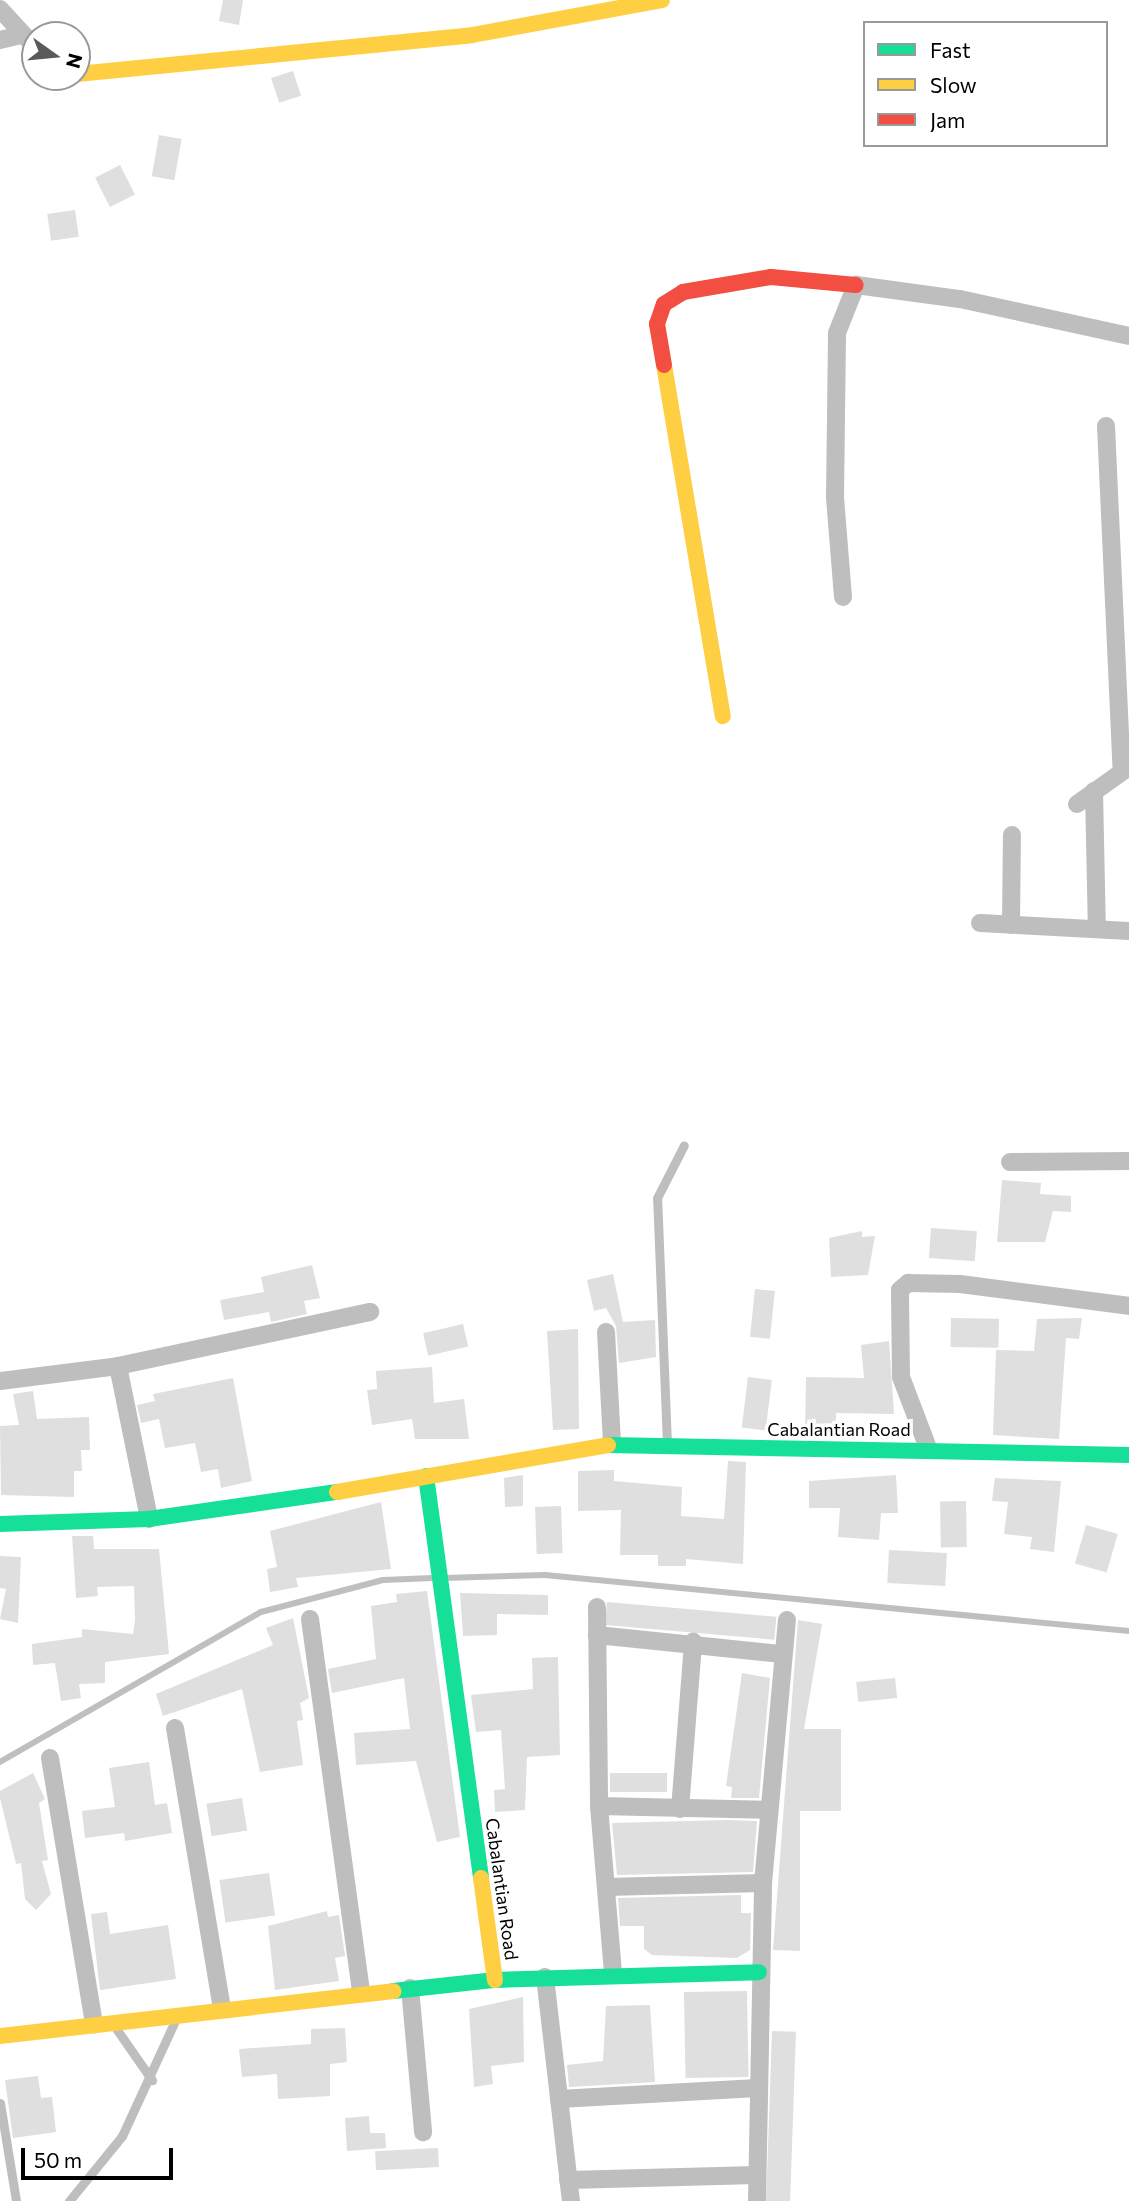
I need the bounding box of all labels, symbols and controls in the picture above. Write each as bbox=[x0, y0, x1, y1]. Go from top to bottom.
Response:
north arrow bbox=[21, 21, 91, 91]
legend bbox=[863, 21, 1108, 147]
text: Fast bbox=[930, 37, 971, 62]
text: N bbox=[62, 51, 88, 71]
text: Slow bbox=[930, 72, 977, 97]
text: Jam bbox=[930, 107, 965, 132]
street label: Cabalantian Road bbox=[767, 1418, 911, 1440]
street label: Cabalantian Road bbox=[481, 1817, 523, 1961]
scale bar bbox=[24, 2134, 177, 2178]
text: 50 m bbox=[34, 2147, 82, 2172]

